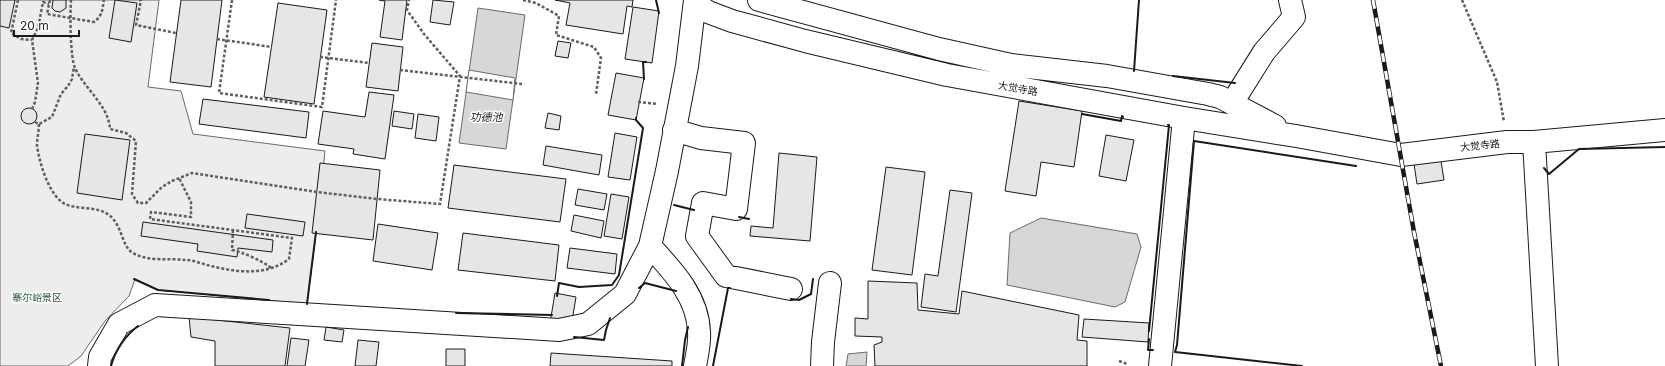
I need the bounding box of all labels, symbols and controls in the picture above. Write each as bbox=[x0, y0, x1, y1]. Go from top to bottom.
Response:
scale bar bbox=[14, 12, 79, 38]
text: 20 m bbox=[20, 18, 49, 33]
street label: 大觉寺路 bbox=[997, 79, 1039, 97]
water label: 功德池 bbox=[470, 110, 503, 124]
street label: 大觉寺路 bbox=[1459, 137, 1501, 153]
park label: 寨尔峪景区 bbox=[12, 291, 62, 303]

